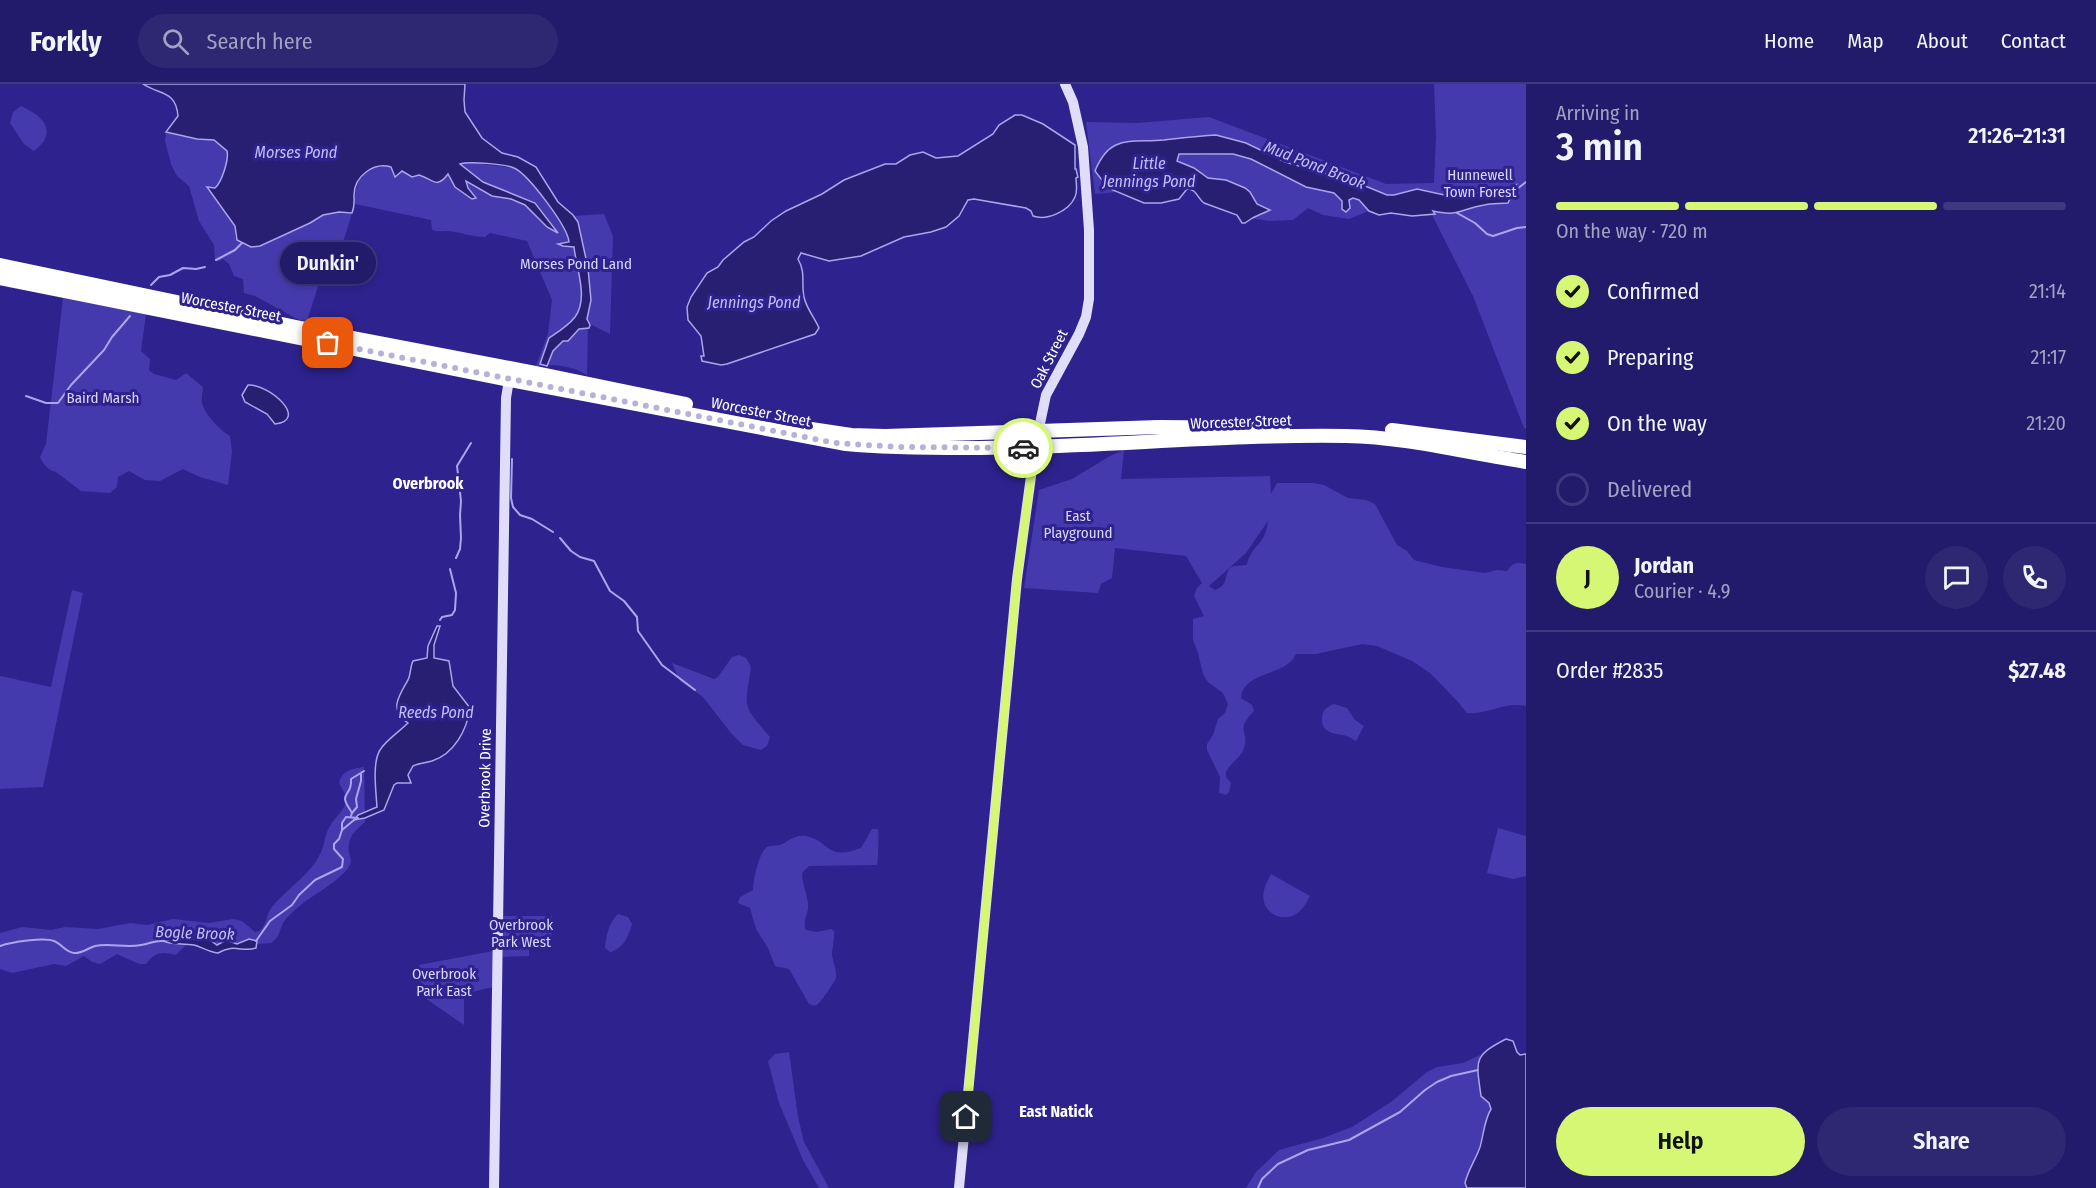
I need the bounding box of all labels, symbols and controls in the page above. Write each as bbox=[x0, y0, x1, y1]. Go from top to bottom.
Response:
search box bbox=[138, 14, 558, 68]
text: Forkly bbox=[30, 25, 102, 58]
icon: search bbox=[159, 25, 192, 58]
text: Search here bbox=[207, 28, 313, 55]
text: Home bbox=[1764, 28, 1814, 54]
text: Map bbox=[1847, 28, 1884, 54]
text: About bbox=[1917, 28, 1968, 54]
text: Contact bbox=[2001, 28, 2066, 54]
text: Arriving in bbox=[1556, 101, 1640, 125]
text: 21:26–21:31 bbox=[1968, 122, 2066, 149]
text: 3 min bbox=[1556, 124, 1643, 170]
water label: Mud Pond Brook bbox=[1262, 137, 1368, 193]
water label: Morses Pond bbox=[255, 143, 338, 162]
water label: Little Jennings Pond bbox=[1102, 154, 1196, 191]
park label: Hunnewell Town Forest bbox=[1444, 166, 1516, 201]
text: On the way · 720 m bbox=[1556, 219, 1708, 243]
callout: Dunkin' bbox=[280, 241, 376, 283]
text: Dunkin' bbox=[297, 251, 359, 275]
park label: Morses Pond Land bbox=[520, 255, 632, 273]
icon: check bbox=[1556, 275, 1589, 308]
text: Confirmed bbox=[1607, 278, 1700, 305]
text: 21:14 bbox=[2029, 279, 2066, 303]
street label: Worcester Street bbox=[179, 288, 283, 326]
water label: Jennings Pond bbox=[707, 293, 801, 312]
pin bbox=[302, 317, 353, 368]
icon: bag bbox=[311, 326, 344, 359]
street label: Oak Street bbox=[1026, 326, 1072, 392]
icon: check bbox=[1556, 341, 1589, 374]
text: Preparing bbox=[1607, 344, 1693, 371]
text: 21:17 bbox=[2031, 345, 2066, 369]
park label: Baird Marsh bbox=[66, 389, 140, 407]
street label: Worcester Street bbox=[709, 393, 813, 431]
icon: check bbox=[1556, 407, 1589, 440]
text: On the way bbox=[1607, 410, 1707, 437]
street label: Worcester Street bbox=[1190, 411, 1292, 433]
text: 21:20 bbox=[2026, 411, 2066, 435]
courier bbox=[993, 418, 1053, 478]
icon: car bbox=[1007, 432, 1040, 465]
district label: Overbrook bbox=[393, 474, 464, 493]
text: Delivered bbox=[1607, 476, 1692, 503]
park label: East Playground bbox=[1044, 507, 1112, 542]
button: chat bbox=[1925, 546, 1988, 609]
button: phone bbox=[2003, 546, 2066, 609]
text: Jordan bbox=[1634, 552, 1694, 579]
text: J bbox=[1584, 564, 1591, 591]
text: Courier · 4.9 bbox=[1634, 579, 1730, 603]
text: Order #2835 bbox=[1556, 657, 1663, 684]
text: $27.48 bbox=[2008, 657, 2066, 684]
water label: Reeds Pond bbox=[398, 703, 474, 722]
street label: Overbrook Drive bbox=[475, 728, 495, 828]
park label: Overbrook Park West bbox=[489, 916, 553, 951]
water label: Bogle Brook bbox=[155, 922, 235, 944]
park label: Overbrook Park East bbox=[412, 965, 476, 1000]
pin bbox=[940, 1091, 991, 1142]
icon: home bbox=[949, 1100, 982, 1133]
district label: East Natick bbox=[1019, 1102, 1094, 1121]
button: Help bbox=[1556, 1107, 1805, 1176]
button: Share bbox=[1817, 1107, 2066, 1176]

